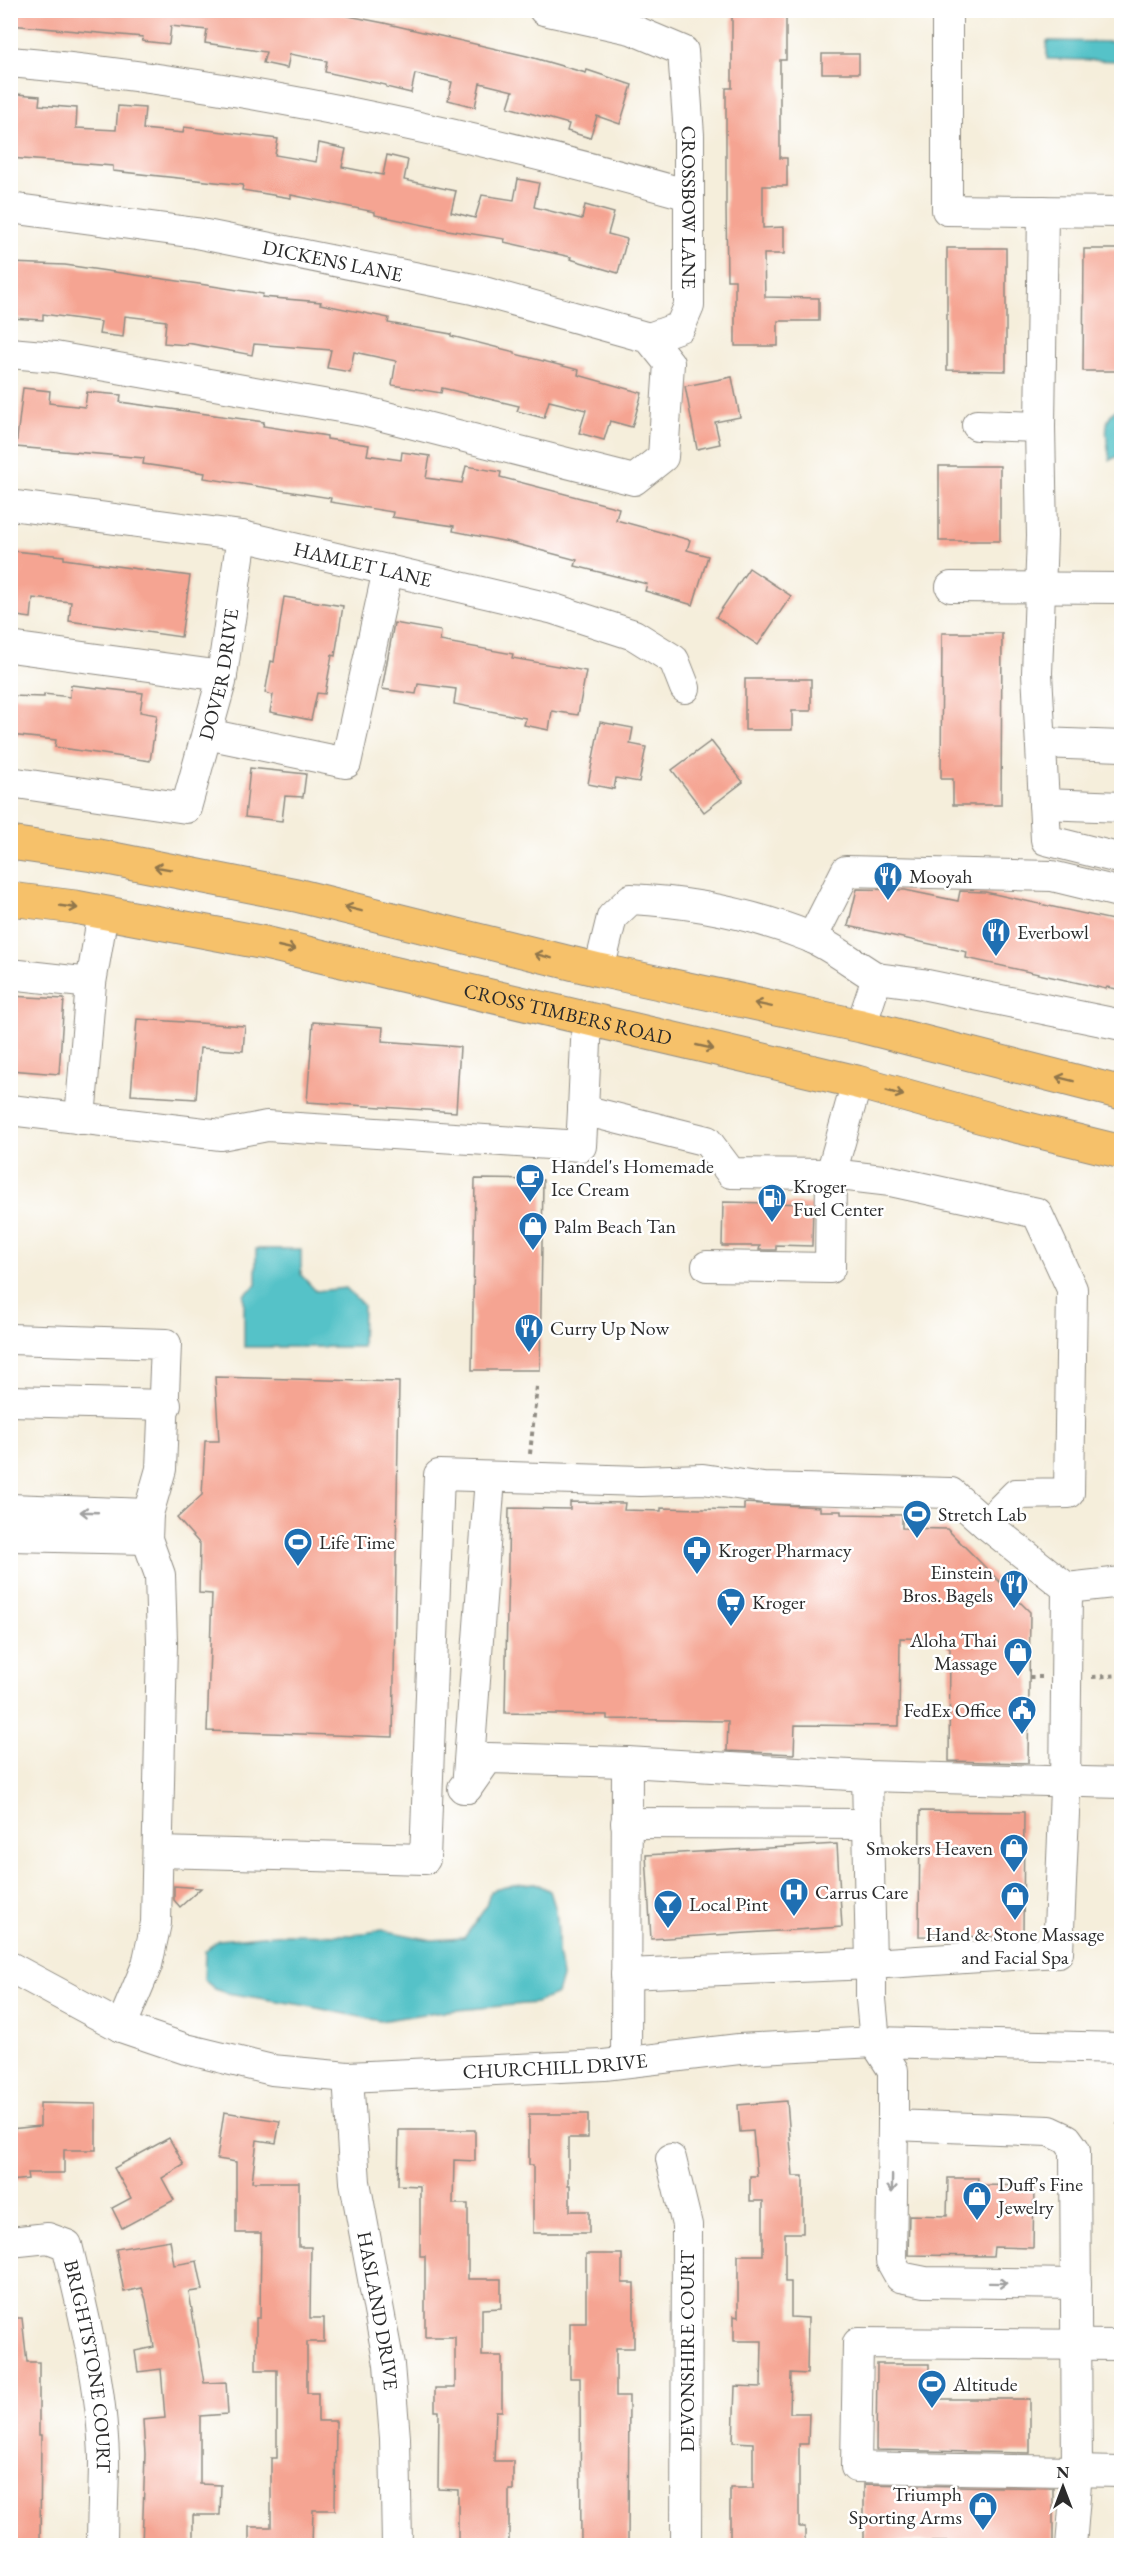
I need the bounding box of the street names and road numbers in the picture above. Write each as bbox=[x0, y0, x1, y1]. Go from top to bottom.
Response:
street label: CROSSBOW LANE bbox=[675, 125, 702, 289]
street label: DICKENS LANE bbox=[260, 234, 405, 288]
street label: HAMLET LANE bbox=[291, 536, 434, 593]
street label: DOVER DRIVE bbox=[193, 607, 244, 743]
street label: CROSS TIMBERS ROAD bbox=[461, 977, 675, 1051]
street label: CHURCHILL DRIVE bbox=[462, 2047, 649, 2085]
street label: HASLAND DRIVE bbox=[351, 2229, 404, 2391]
street label: DEVONSHIRE COURT bbox=[674, 2249, 700, 2452]
street label: BRIGHTSTONE COURT bbox=[58, 2257, 117, 2473]

